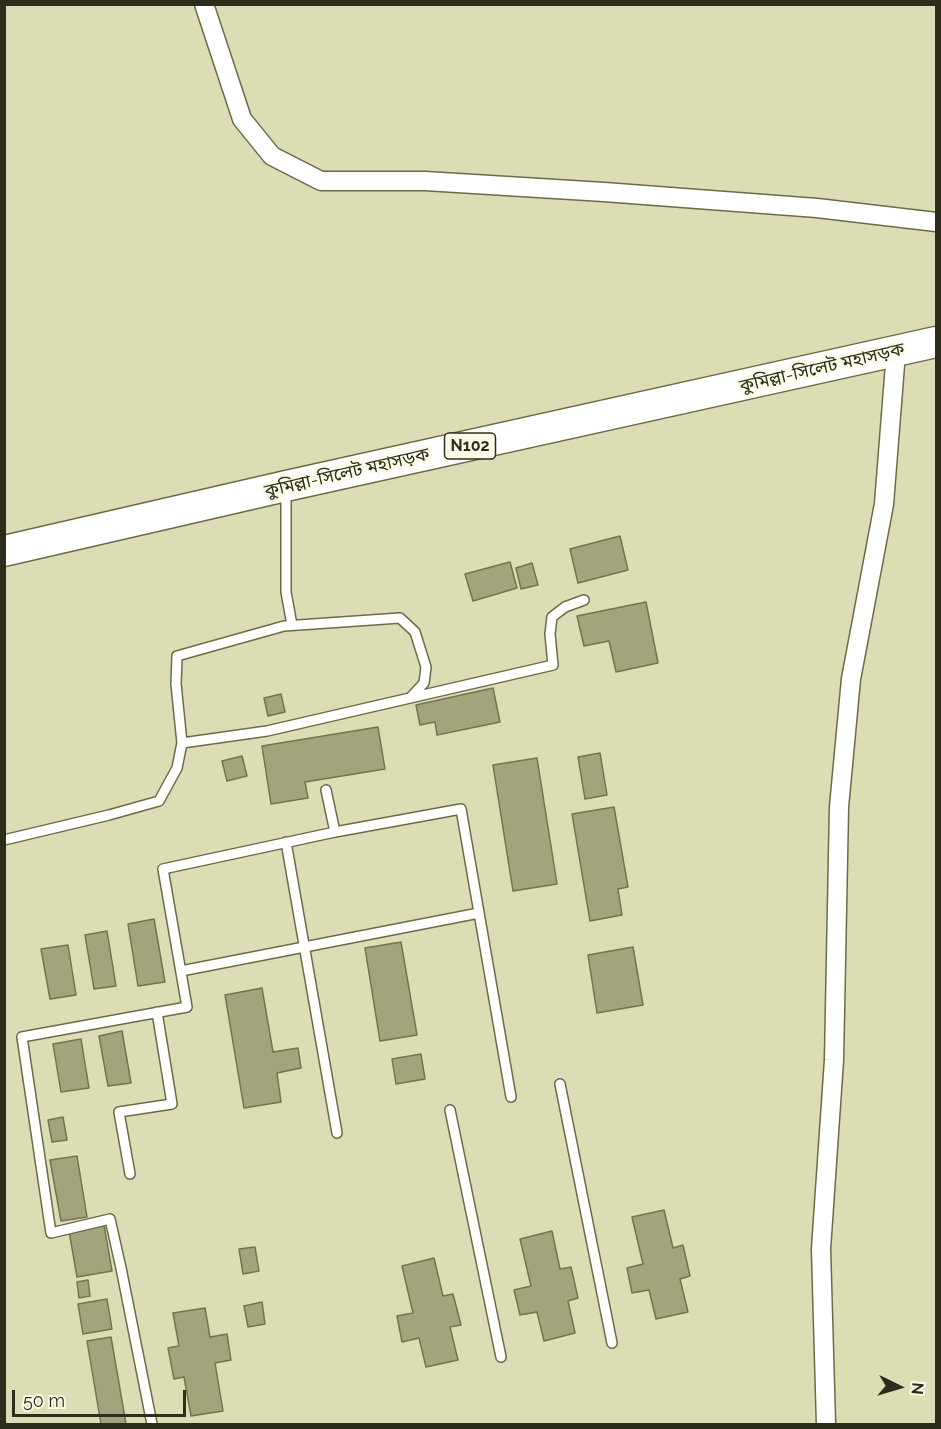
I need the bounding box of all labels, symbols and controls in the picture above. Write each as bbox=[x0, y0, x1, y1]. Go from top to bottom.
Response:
street label: কুমিল্লা-সিলেট মহাসড়ক bbox=[737, 338, 907, 398]
road number: N102 bbox=[444, 433, 496, 459]
street label: কুমিল্লা-সিলেট মহাসড়ক bbox=[262, 443, 432, 503]
north arrow bbox=[869, 1357, 929, 1417]
scale bar bbox=[15, 1378, 189, 1416]
text: N bbox=[907, 1382, 927, 1396]
text: 50 m bbox=[23, 1390, 65, 1411]

